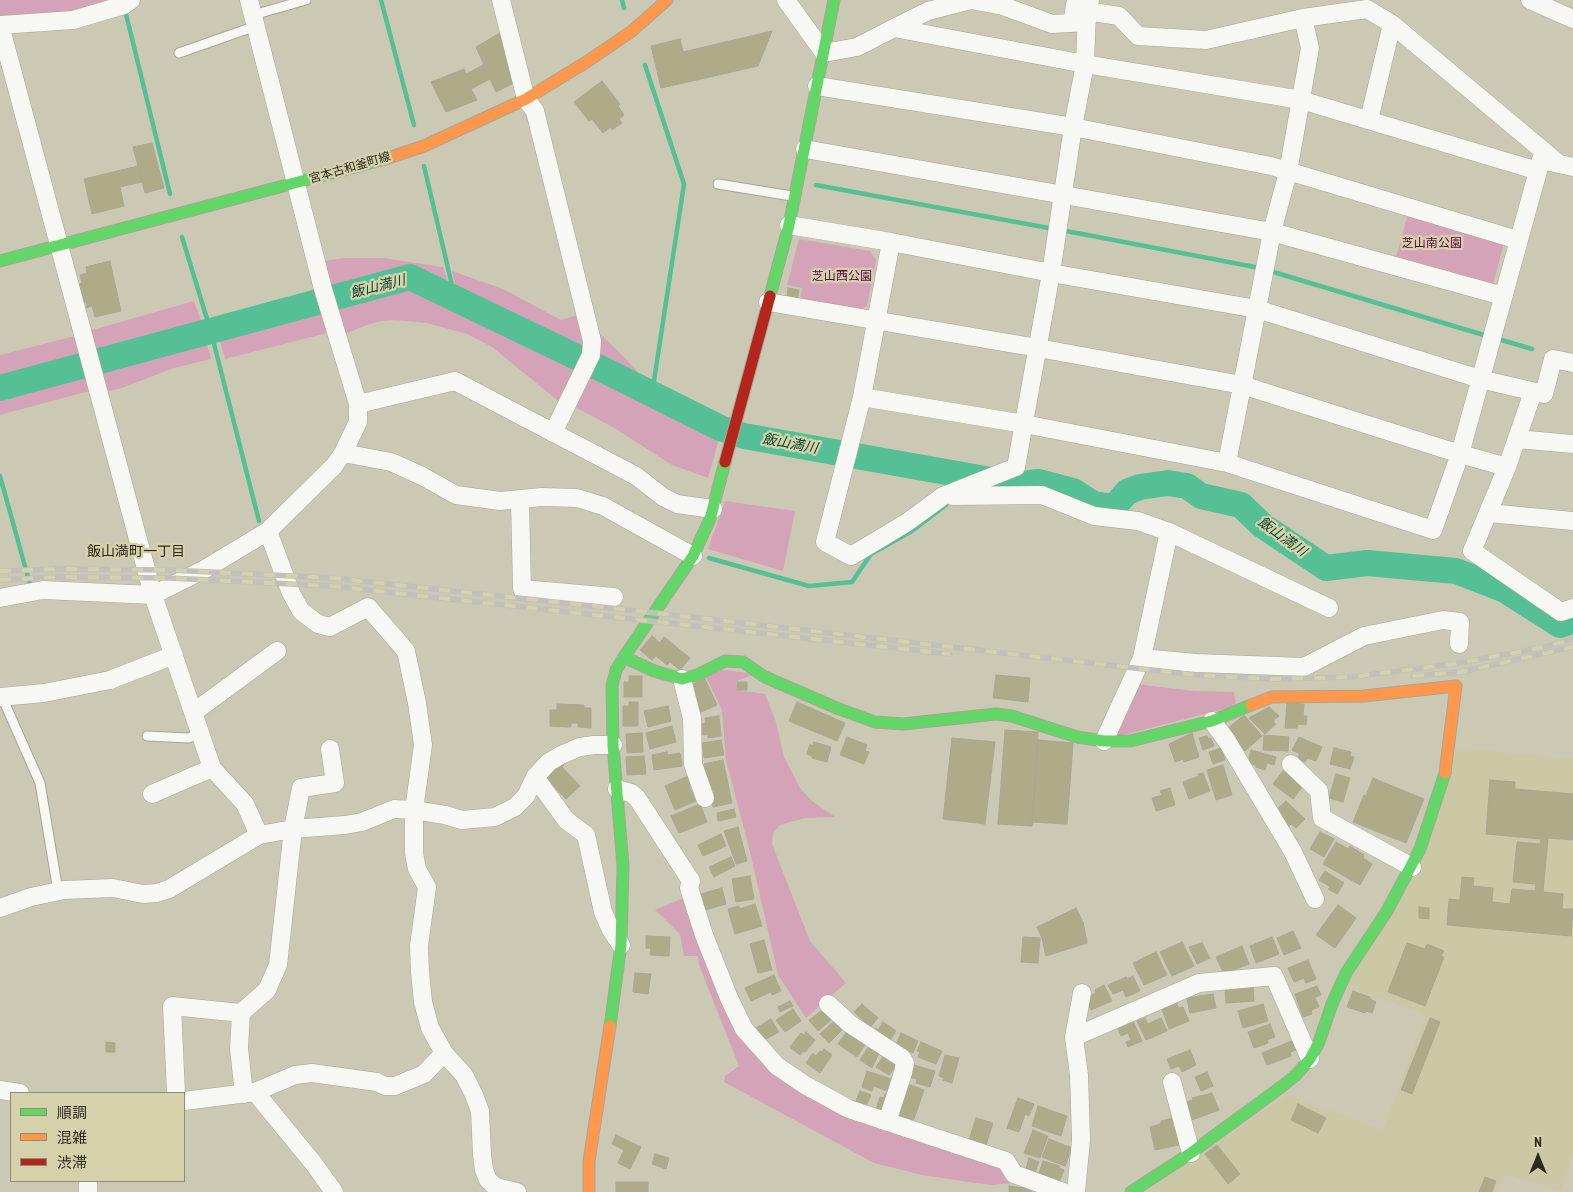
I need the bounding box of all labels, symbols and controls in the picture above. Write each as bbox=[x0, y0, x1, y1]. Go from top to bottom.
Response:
street label: 宮本古和釜町線 bbox=[308, 150, 392, 186]
park label: 芝山南公園 bbox=[1402, 237, 1462, 251]
park label: 芝山西公園 bbox=[812, 270, 872, 284]
water label: 飯山満川 bbox=[349, 272, 407, 302]
water label: 飯山満川 bbox=[761, 431, 819, 457]
water label: 飯山満川 bbox=[1254, 514, 1310, 560]
district label: 飯山満町一丁目 bbox=[87, 544, 185, 560]
legend bbox=[10, 1092, 185, 1182]
text: 順調 bbox=[57, 1103, 87, 1122]
text: 混雑 bbox=[57, 1128, 87, 1147]
north arrow bbox=[1513, 1132, 1563, 1182]
text: N bbox=[1534, 1133, 1542, 1151]
text: 渋滞 bbox=[57, 1153, 87, 1172]

